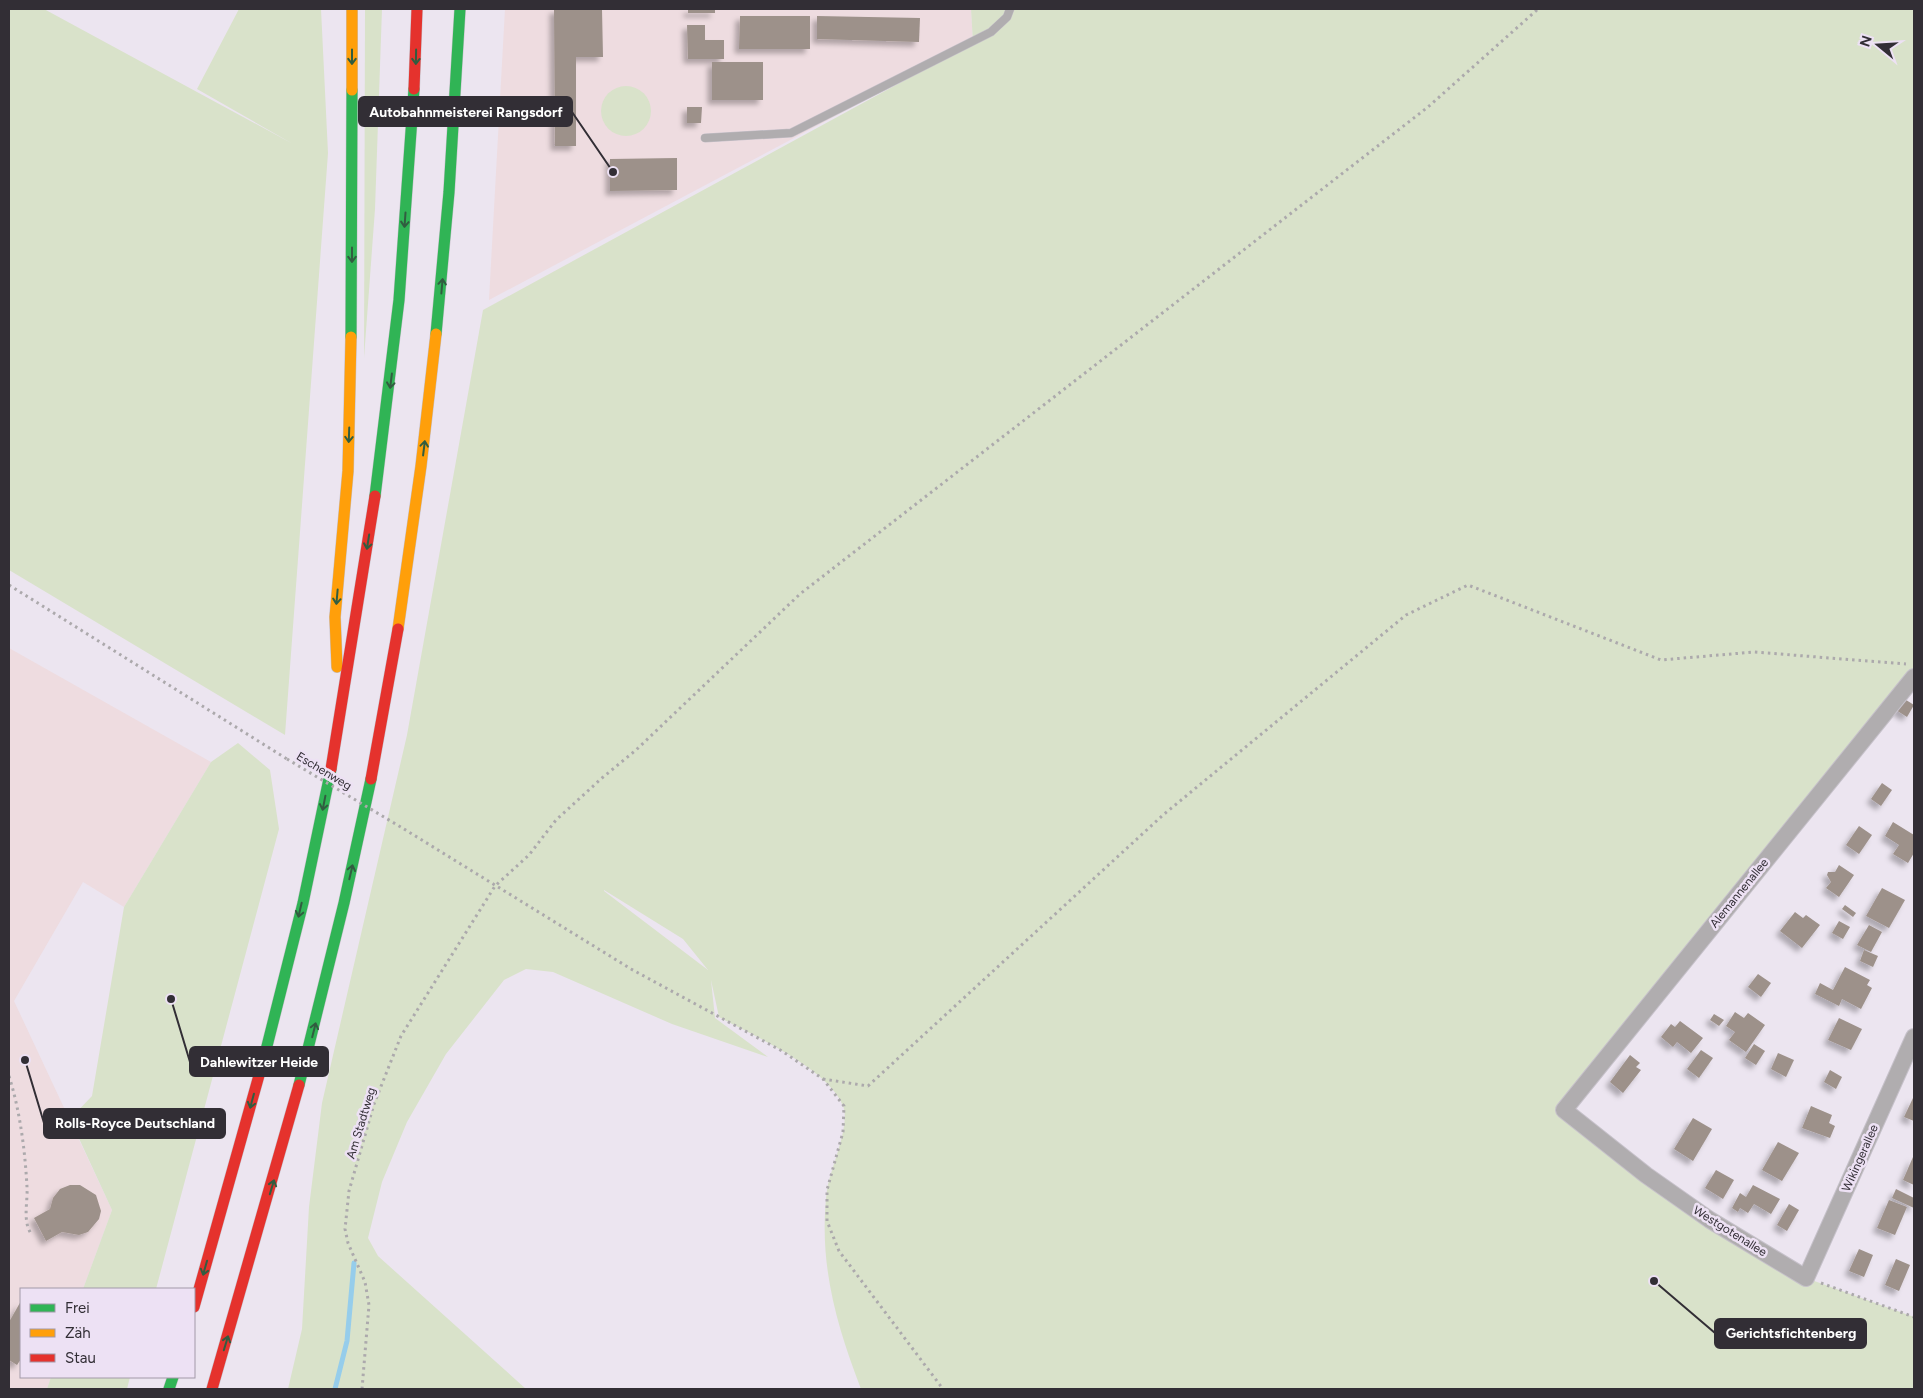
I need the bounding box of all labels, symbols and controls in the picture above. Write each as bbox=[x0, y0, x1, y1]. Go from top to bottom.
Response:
north arrow bbox=[1853, 20, 1903, 70]
text: N bbox=[1856, 33, 1876, 49]
one-way arrow bbox=[347, 49, 357, 65]
one-way arrow bbox=[411, 49, 421, 65]
callout: Autobahnmeisterei Rangsdorf bbox=[359, 97, 572, 126]
text: Autobahnmeisterei Rangsdorf bbox=[369, 104, 563, 121]
one-way arrow bbox=[400, 211, 410, 227]
one-way arrow bbox=[347, 246, 357, 263]
one-way arrow bbox=[437, 279, 447, 295]
one-way arrow bbox=[386, 373, 396, 389]
one-way arrow bbox=[344, 426, 354, 443]
one-way arrow bbox=[419, 440, 429, 456]
one-way arrow bbox=[363, 534, 373, 550]
one-way arrow bbox=[332, 589, 341, 605]
street label: Eschenweg bbox=[294, 749, 354, 793]
one-way arrow bbox=[319, 794, 328, 810]
street label: Alemannenallee bbox=[1707, 855, 1771, 930]
one-way arrow bbox=[347, 864, 356, 880]
one-way arrow bbox=[295, 901, 304, 917]
one-way arrow bbox=[309, 1022, 319, 1038]
callout: Dahlewitzer Heide bbox=[190, 1047, 328, 1076]
text: Dahlewitzer Heide bbox=[200, 1054, 318, 1071]
street label: Am Stadtweg bbox=[344, 1086, 378, 1160]
one-way arrow bbox=[247, 1093, 257, 1109]
callout: Rolls-Royce Deutschland bbox=[44, 1109, 225, 1138]
text: Rolls-Royce Deutschland bbox=[55, 1115, 215, 1132]
street label: Wikingerallee bbox=[1839, 1122, 1881, 1194]
one-way arrow bbox=[267, 1179, 277, 1195]
street label: Westgotenallee bbox=[1691, 1203, 1770, 1259]
one-way arrow bbox=[199, 1260, 209, 1276]
legend bbox=[20, 1288, 195, 1378]
text: Frei bbox=[65, 1299, 90, 1317]
callout: Gerichtsfichtenberg bbox=[1715, 1319, 1866, 1348]
text: Zäh bbox=[65, 1324, 91, 1342]
text: Gerichtsfichtenberg bbox=[1726, 1325, 1856, 1342]
one-way arrow bbox=[221, 1335, 231, 1351]
text: Stau bbox=[65, 1349, 96, 1367]

